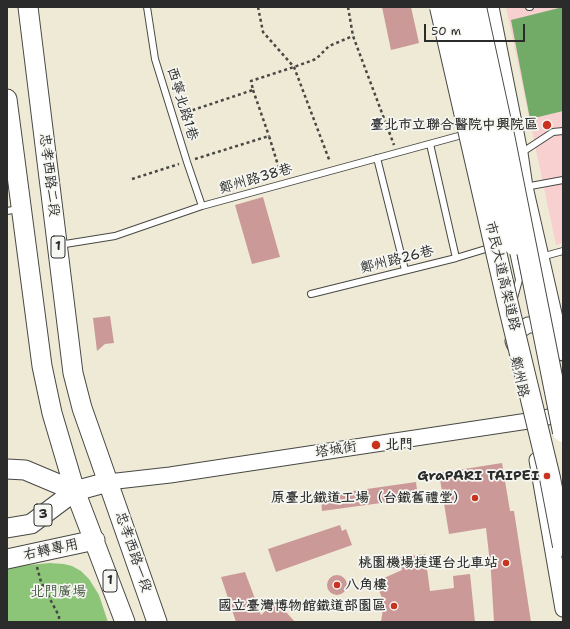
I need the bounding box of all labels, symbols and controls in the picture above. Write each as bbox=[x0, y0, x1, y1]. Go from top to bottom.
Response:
scale bar bbox=[426, 16, 527, 42]
text: 50 m bbox=[431, 23, 461, 39]
street label: 西寧北路1巷 bbox=[163, 65, 201, 143]
place label: 臺北市立聯合醫院中興院區 bbox=[370, 117, 538, 133]
marker: 臺北市立聯合醫院中興院區 bbox=[541, 119, 553, 131]
street label: 忠孝西路二段 bbox=[36, 132, 62, 218]
street label: 鄭州路38巷 bbox=[218, 161, 294, 197]
street label: 市民大道高架道路 bbox=[481, 220, 523, 332]
road number: 1 bbox=[51, 236, 65, 258]
street label: 鄭州路26巷 bbox=[359, 243, 435, 277]
street label: 鄭州路 bbox=[506, 355, 532, 399]
place label: 北門 bbox=[385, 437, 413, 453]
street label: 塔城街 bbox=[314, 438, 358, 462]
marker: 北門 bbox=[370, 439, 382, 451]
place label: GraPARI TAIPEI bbox=[417, 468, 539, 484]
marker: GraPARI TAIPEI bbox=[542, 471, 552, 481]
place label: 原臺北鐵道工場（台鐵舊禮堂） bbox=[271, 490, 467, 506]
marker: 原臺北鐵道工場（台鐵舊禮堂） bbox=[470, 493, 480, 503]
road number: 3 bbox=[34, 504, 52, 526]
street label: 忠孝西路一段 bbox=[111, 510, 155, 594]
street label: 右轉專用 bbox=[22, 536, 80, 564]
place label: 桃園機場捷運台北車站 bbox=[358, 555, 498, 571]
marker: 桃園機場捷運台北車站 bbox=[501, 558, 511, 568]
road number: 1 bbox=[103, 570, 117, 592]
place label: 八角樓 bbox=[345, 577, 387, 593]
marker: 八角樓 bbox=[332, 580, 342, 590]
park label: 北門廣場 bbox=[30, 584, 86, 600]
place label: 國立臺灣博物館鐵道部園區 bbox=[218, 598, 386, 614]
marker: 國立臺灣博物館鐵道部園區 bbox=[389, 601, 399, 611]

